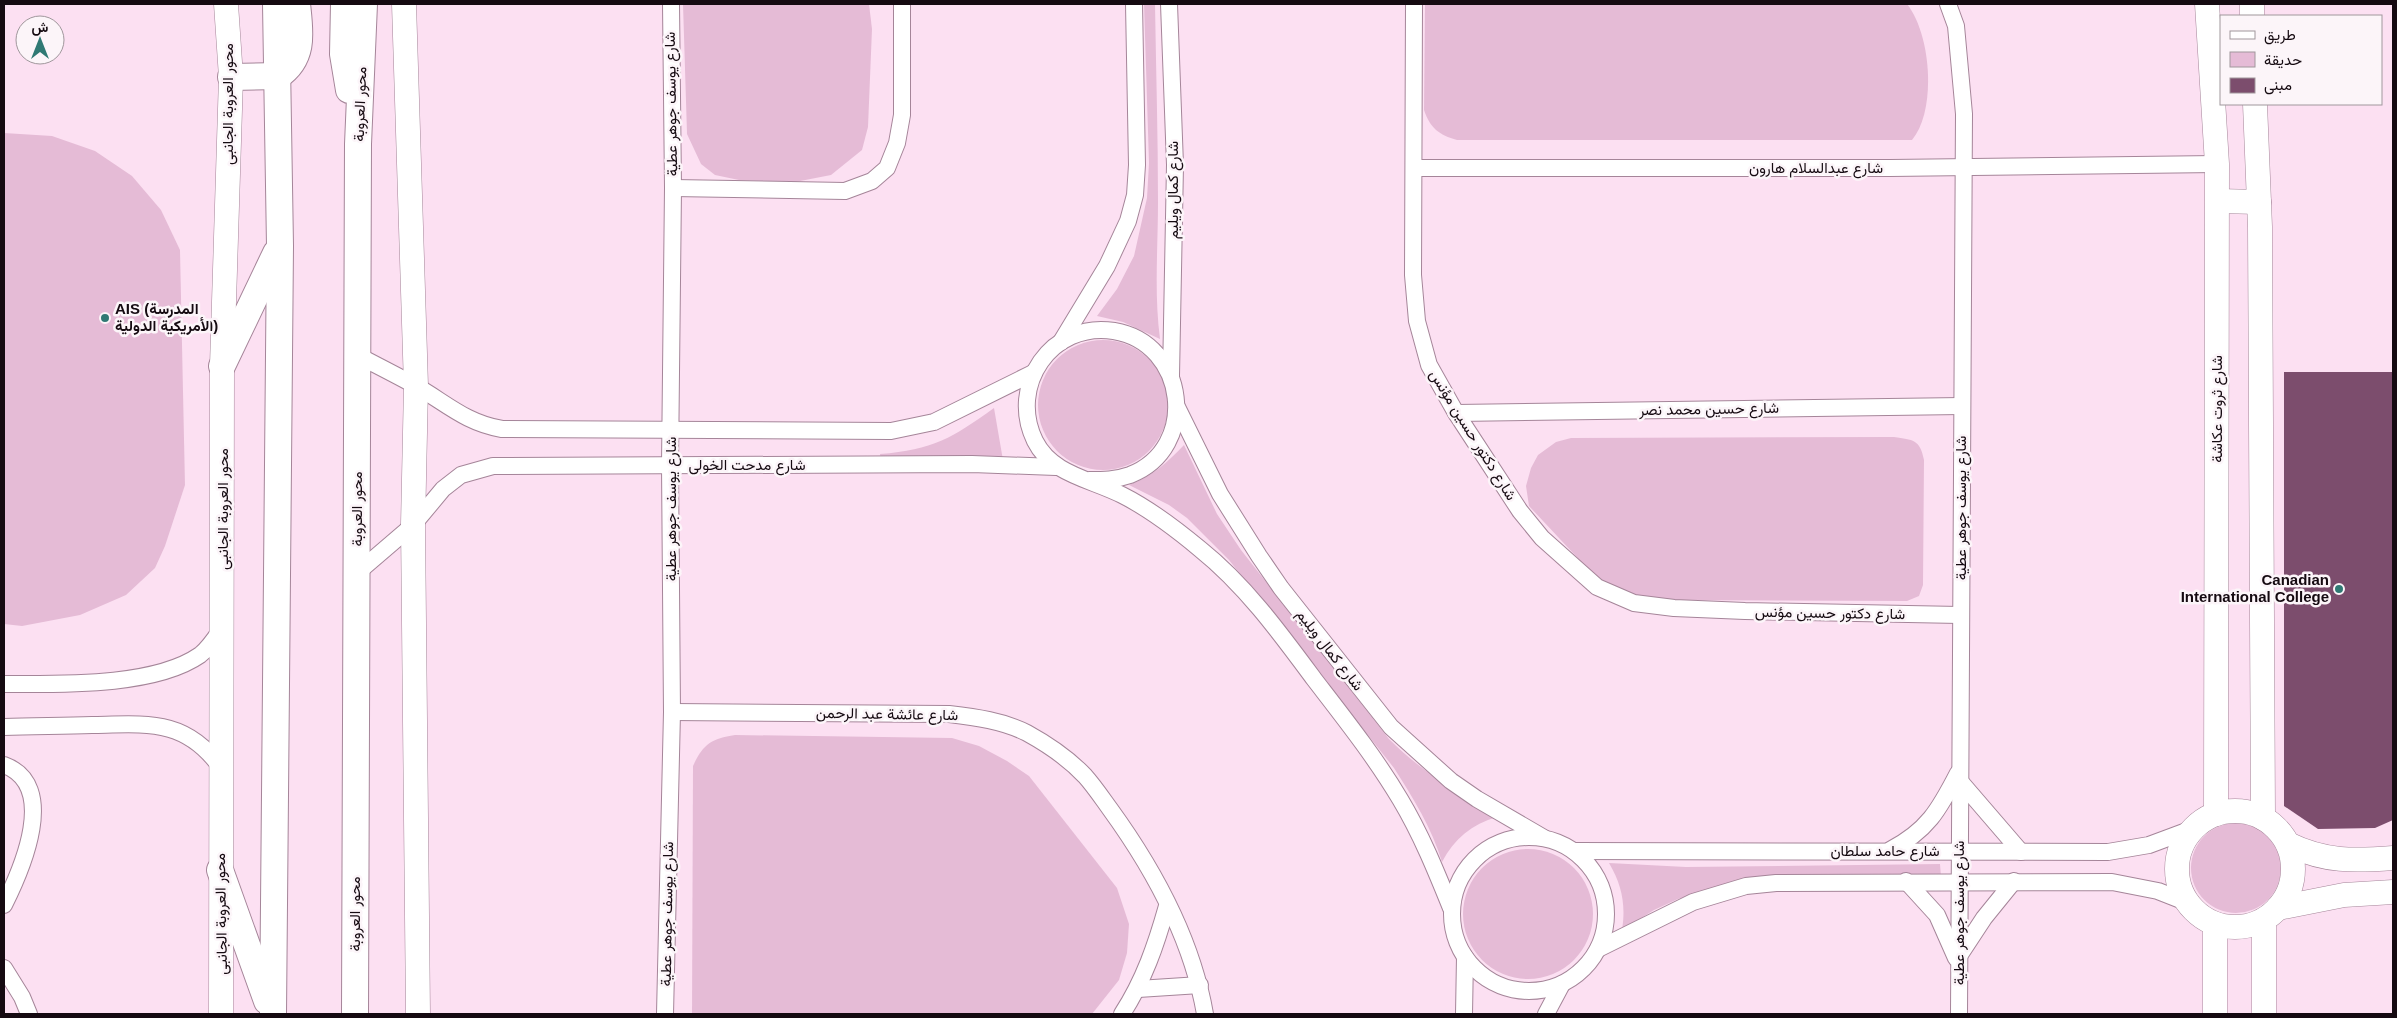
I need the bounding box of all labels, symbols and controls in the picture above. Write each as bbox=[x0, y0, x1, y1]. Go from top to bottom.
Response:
north arrow bbox=[15, 15, 65, 65]
legend bbox=[2220, 15, 2382, 105]
text: ش bbox=[32, 19, 49, 36]
text: طريق bbox=[2264, 26, 2296, 45]
street label: شارع يوسف جوهر عطية bbox=[661, 31, 683, 176]
street label: محور العروبة الجانبى bbox=[219, 43, 238, 165]
text: حديقة bbox=[2264, 51, 2302, 69]
street label: محور العروبة bbox=[350, 66, 370, 142]
text: مبنى bbox=[2264, 76, 2292, 95]
street label: شارع كمال ويليم bbox=[1164, 141, 1184, 239]
street label: شارع عبدالسلام هارون bbox=[1749, 159, 1883, 179]
place label: AIS (المدرسة الأمريكية الدولية) bbox=[115, 300, 218, 335]
marker: AIS (المدرسة الأمريكية الدولية) bbox=[99, 312, 111, 324]
street label: شارع ثروت عكاشة bbox=[2208, 355, 2228, 463]
street label: شارع دكتور حسين مؤنس bbox=[1424, 366, 1521, 505]
street label: شارع حسين محمد نصر bbox=[1638, 399, 1779, 421]
street label: شارع يوسف جوهر عطية bbox=[1952, 435, 1972, 580]
street label: شارع يوسف جوهر عطية bbox=[662, 436, 682, 581]
street label: محور العروبة الجانبى bbox=[214, 448, 233, 570]
street label: شارع مدحت الخولى bbox=[688, 456, 806, 476]
street label: محور العروبة bbox=[348, 471, 366, 547]
place label: Canadian International College bbox=[2181, 571, 2329, 605]
marker: Canadian International College bbox=[2333, 583, 2345, 595]
street label: شارع دكتور حسين مؤنس bbox=[1755, 603, 1906, 625]
street label: شارع كمال ويليم bbox=[1291, 606, 1367, 696]
street label: شارع عائشة عبد الرحمن bbox=[816, 704, 958, 726]
street label: شارع يوسف جوهر عطية bbox=[1950, 840, 1970, 985]
street label: شارع يوسف جوهر عطية bbox=[657, 841, 679, 987]
street label: شارع حامد سلطان bbox=[1830, 842, 1940, 862]
street label: محور العروبة الجانبى bbox=[211, 853, 232, 975]
street label: محور العروبة bbox=[346, 876, 364, 952]

